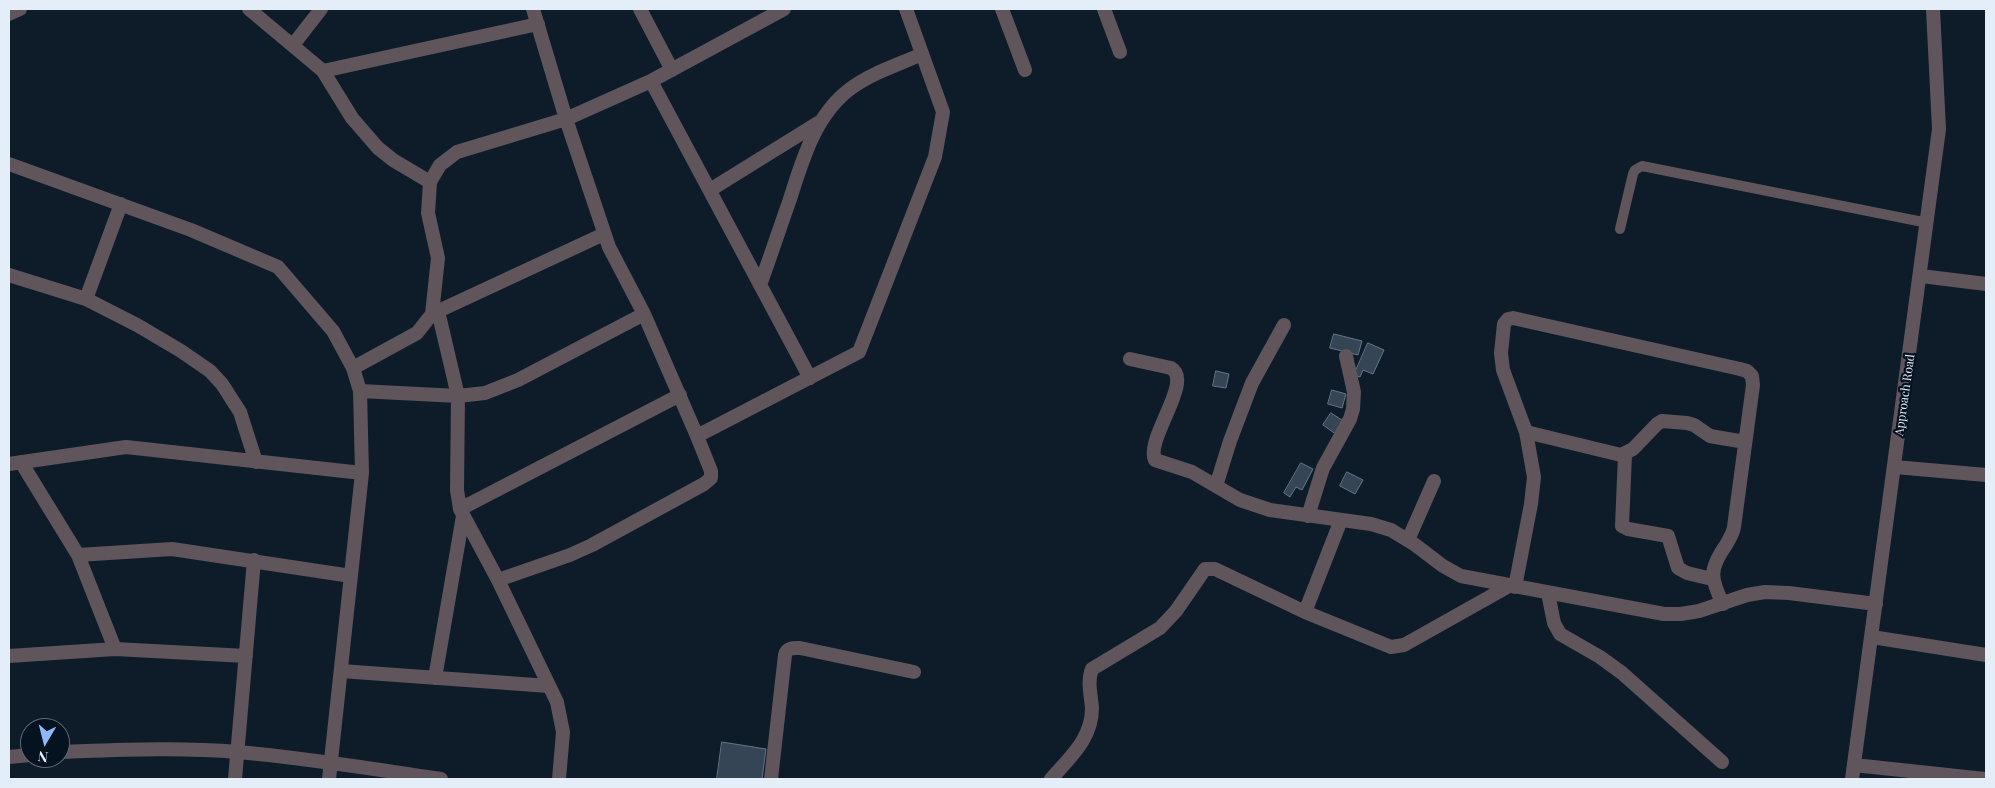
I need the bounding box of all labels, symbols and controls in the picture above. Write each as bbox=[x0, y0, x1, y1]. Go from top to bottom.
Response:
street label: Approach Road bbox=[1892, 353, 1918, 437]
north arrow bbox=[20, 718, 70, 768]
text: N bbox=[37, 747, 49, 767]

